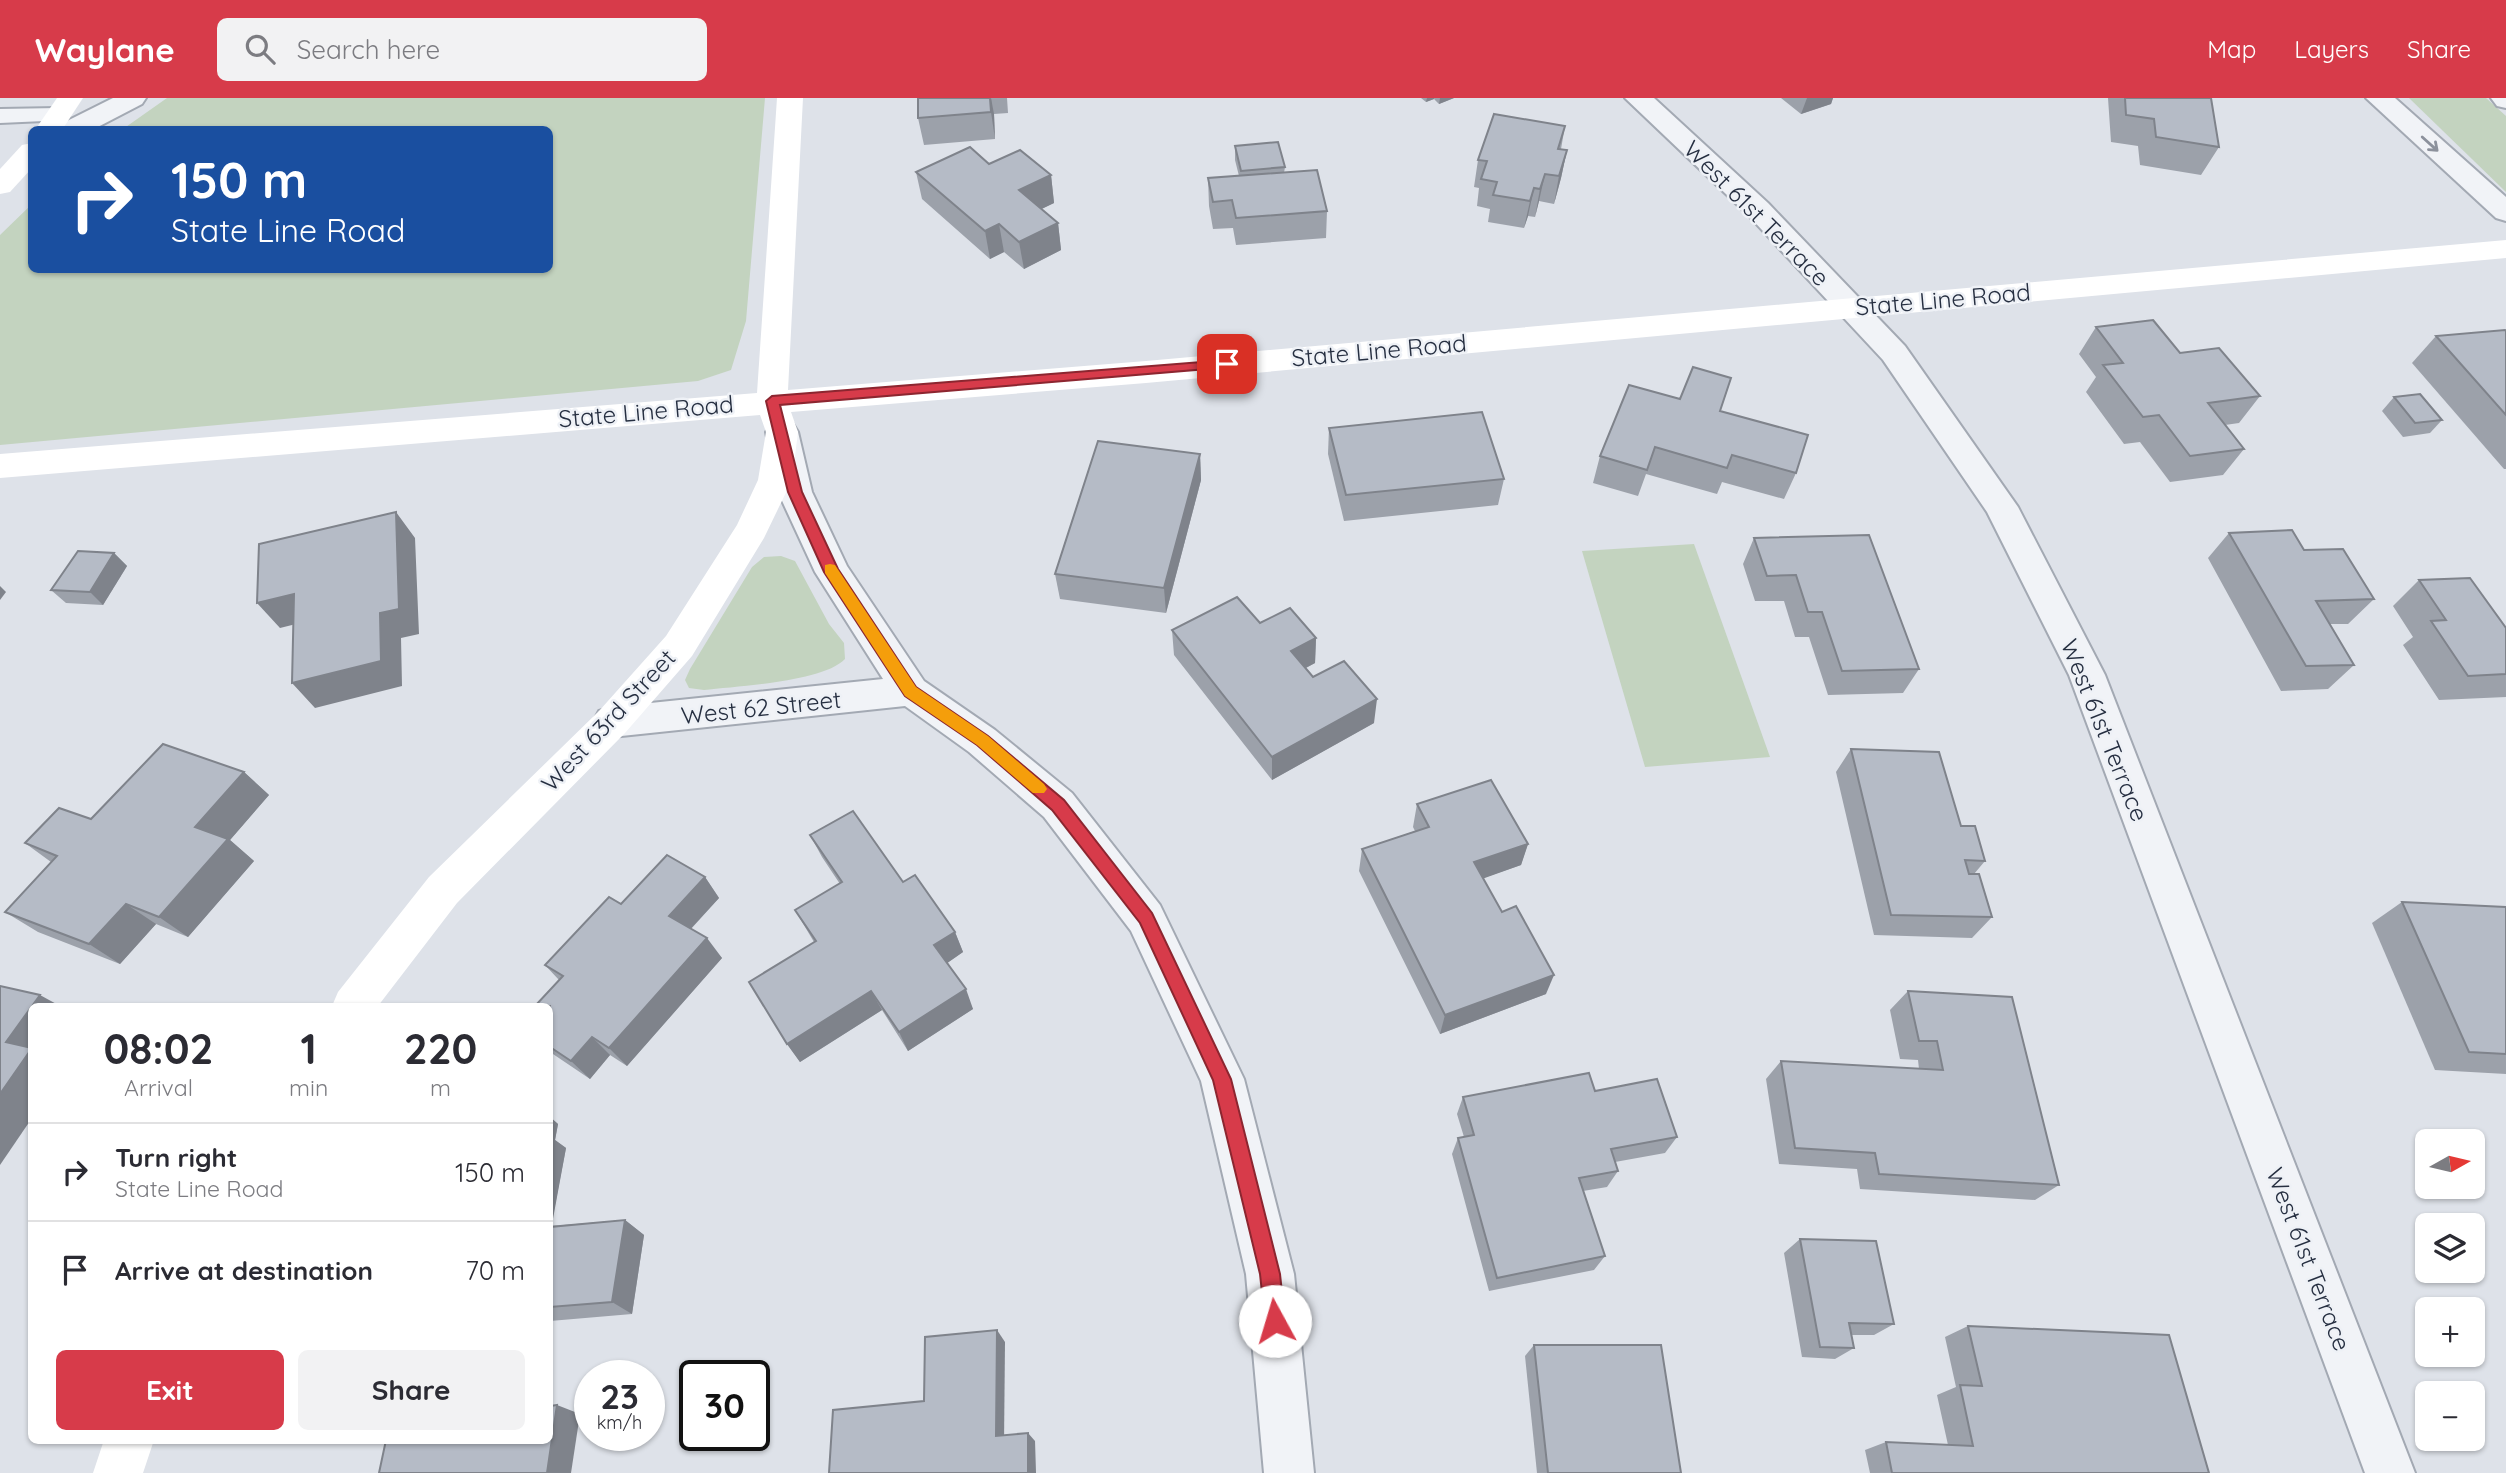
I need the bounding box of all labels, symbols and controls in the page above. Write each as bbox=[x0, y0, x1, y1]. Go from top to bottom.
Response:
search box bbox=[217, 18, 707, 81]
text: Waylane bbox=[35, 29, 175, 70]
icon: search bbox=[241, 30, 279, 68]
text: Search here bbox=[297, 33, 440, 66]
text: Map bbox=[2207, 34, 2256, 64]
text: Layers bbox=[2294, 34, 2369, 64]
text: Share bbox=[2407, 34, 2471, 64]
street label: West 61st Terrace bbox=[1678, 134, 1836, 292]
one-way arrow bbox=[2421, 135, 2438, 152]
text: 150 m bbox=[171, 149, 307, 210]
icon: right bbox=[56, 154, 147, 245]
text: State Line Road bbox=[171, 210, 405, 250]
street label: State Line Road bbox=[1854, 276, 2032, 322]
street label: State Line Road bbox=[1290, 327, 1468, 373]
pin bbox=[1197, 334, 1257, 394]
icon: arrive bbox=[1208, 345, 1246, 383]
street label: State Line Road bbox=[557, 388, 735, 434]
street label: West 61st Terrace bbox=[2055, 635, 2155, 825]
street label: West 63rd Street bbox=[535, 643, 681, 797]
street label: West 62 Street bbox=[680, 684, 842, 730]
text: 08:02 bbox=[104, 1022, 214, 1075]
text: 1 bbox=[300, 1022, 317, 1075]
text: 220 bbox=[404, 1022, 477, 1075]
text: Arrival bbox=[124, 1073, 193, 1102]
text: min bbox=[289, 1073, 328, 1102]
text: m bbox=[430, 1073, 451, 1102]
north arrow bbox=[2415, 1129, 2485, 1199]
map controls bbox=[2415, 1129, 2485, 1451]
text: Turn right bbox=[115, 1141, 237, 1174]
icon: right bbox=[56, 1153, 94, 1191]
text: 150 m bbox=[455, 1156, 525, 1189]
street label: West 61st Terrace bbox=[2260, 1163, 2358, 1355]
text: State Line Road bbox=[115, 1174, 283, 1203]
button: layers bbox=[2415, 1213, 2485, 1283]
icon: arrive bbox=[56, 1251, 94, 1289]
text: Arrive at destination bbox=[115, 1254, 373, 1287]
text: 70 m bbox=[465, 1254, 525, 1287]
position arrow bbox=[1238, 1284, 1312, 1358]
button: + bbox=[2415, 1297, 2485, 1367]
button: Exit bbox=[56, 1350, 284, 1430]
button: Share bbox=[298, 1350, 525, 1430]
speed limit sign: 30 bbox=[679, 1360, 770, 1451]
text: 23 bbox=[600, 1374, 639, 1418]
button: − bbox=[2415, 1381, 2485, 1451]
text: km/h bbox=[597, 1411, 642, 1434]

